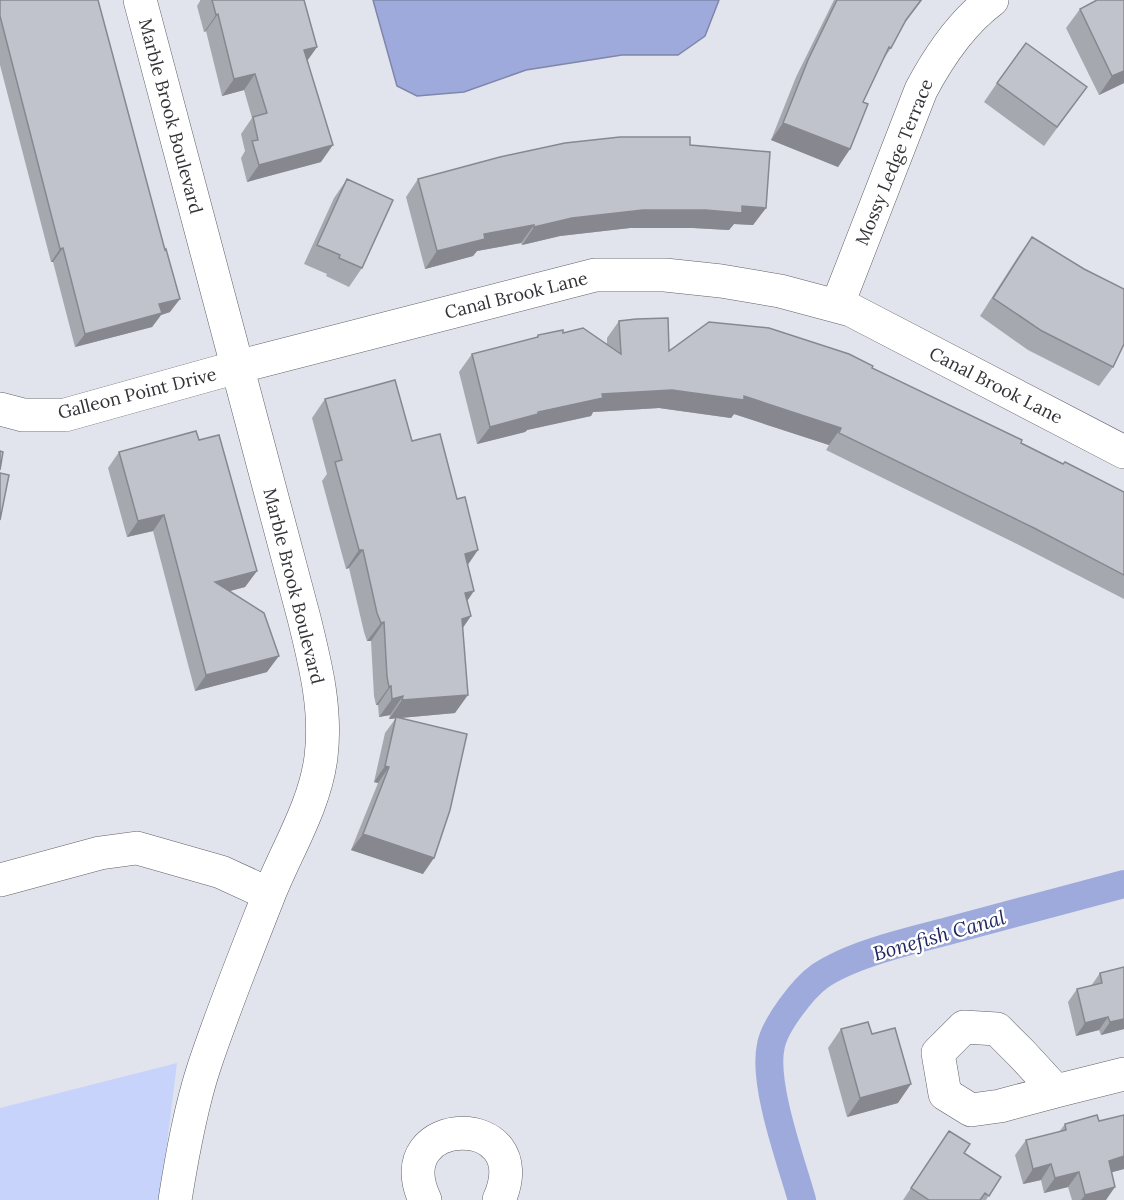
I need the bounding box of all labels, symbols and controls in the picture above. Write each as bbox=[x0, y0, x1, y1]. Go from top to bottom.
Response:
street label: Marble Brook Boulevard bbox=[134, 16, 208, 216]
street label: Mossy Ledge Terrace bbox=[850, 75, 938, 249]
street label: Canal Brook Lane bbox=[442, 266, 590, 324]
street label: Canal Brook Lane bbox=[925, 341, 1067, 429]
street label: Galleon Point Drive bbox=[55, 362, 219, 424]
street label: Marble Brook Boulevard bbox=[258, 486, 330, 687]
water label: Bonefish Canal bbox=[870, 904, 1008, 966]

